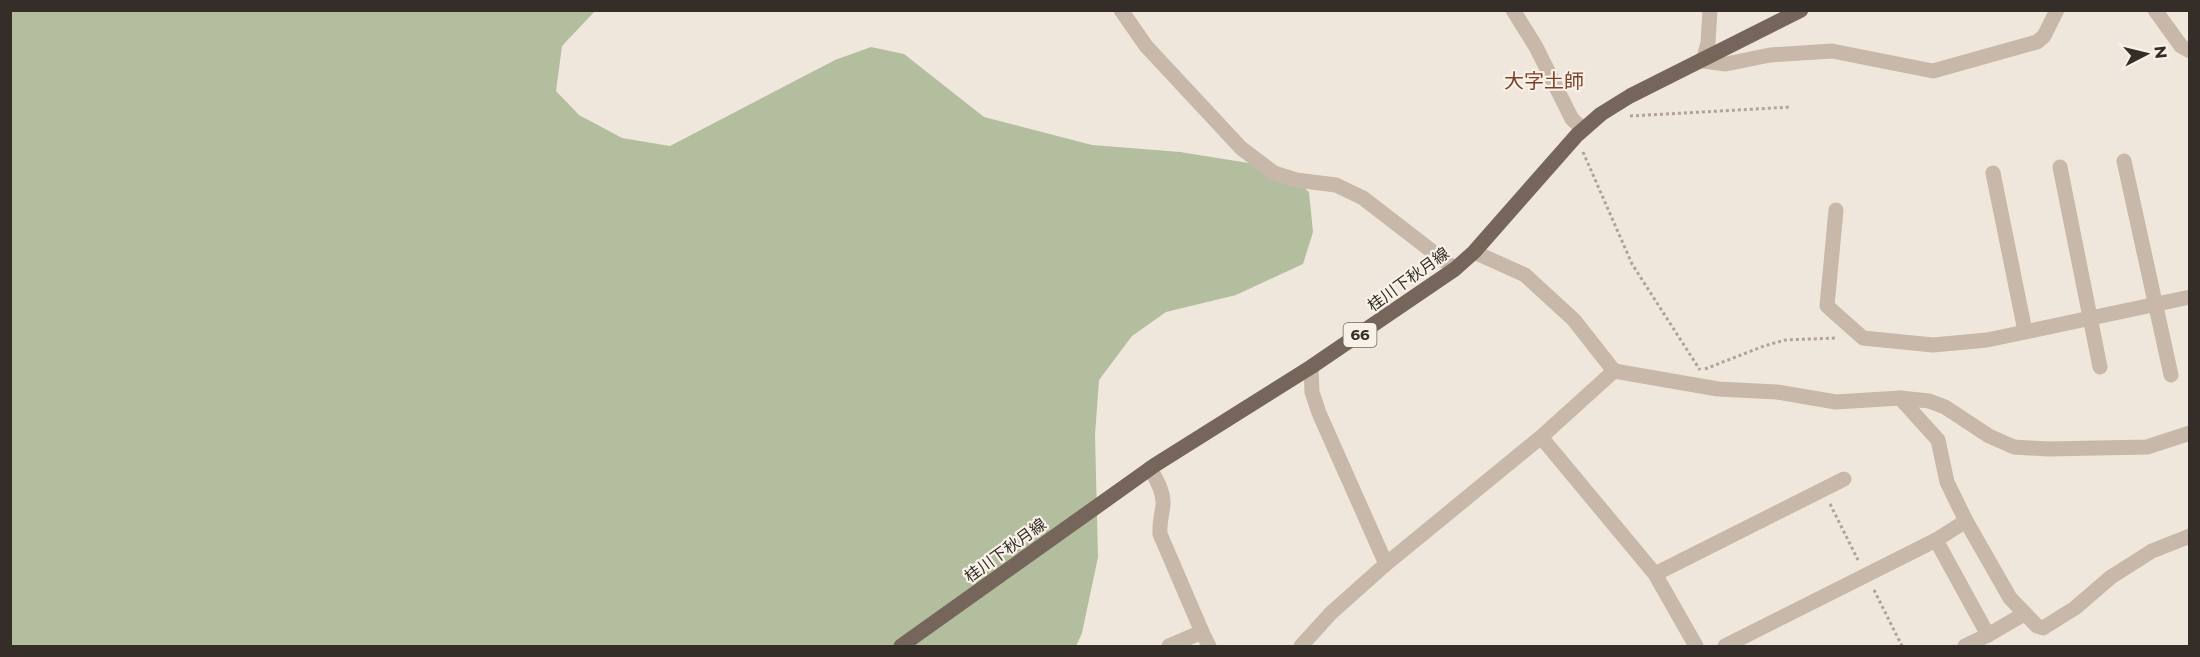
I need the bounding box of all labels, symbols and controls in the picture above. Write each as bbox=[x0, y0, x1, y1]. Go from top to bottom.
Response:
north arrow bbox=[2116, 24, 2176, 84]
text: N bbox=[2150, 45, 2171, 60]
district label: 大字土師 bbox=[1504, 69, 1584, 93]
street label: 桂川下秋月線 bbox=[1364, 244, 1453, 315]
road number: 66 bbox=[1344, 323, 1376, 347]
street label: 桂川下秋月線 bbox=[961, 515, 1050, 586]

